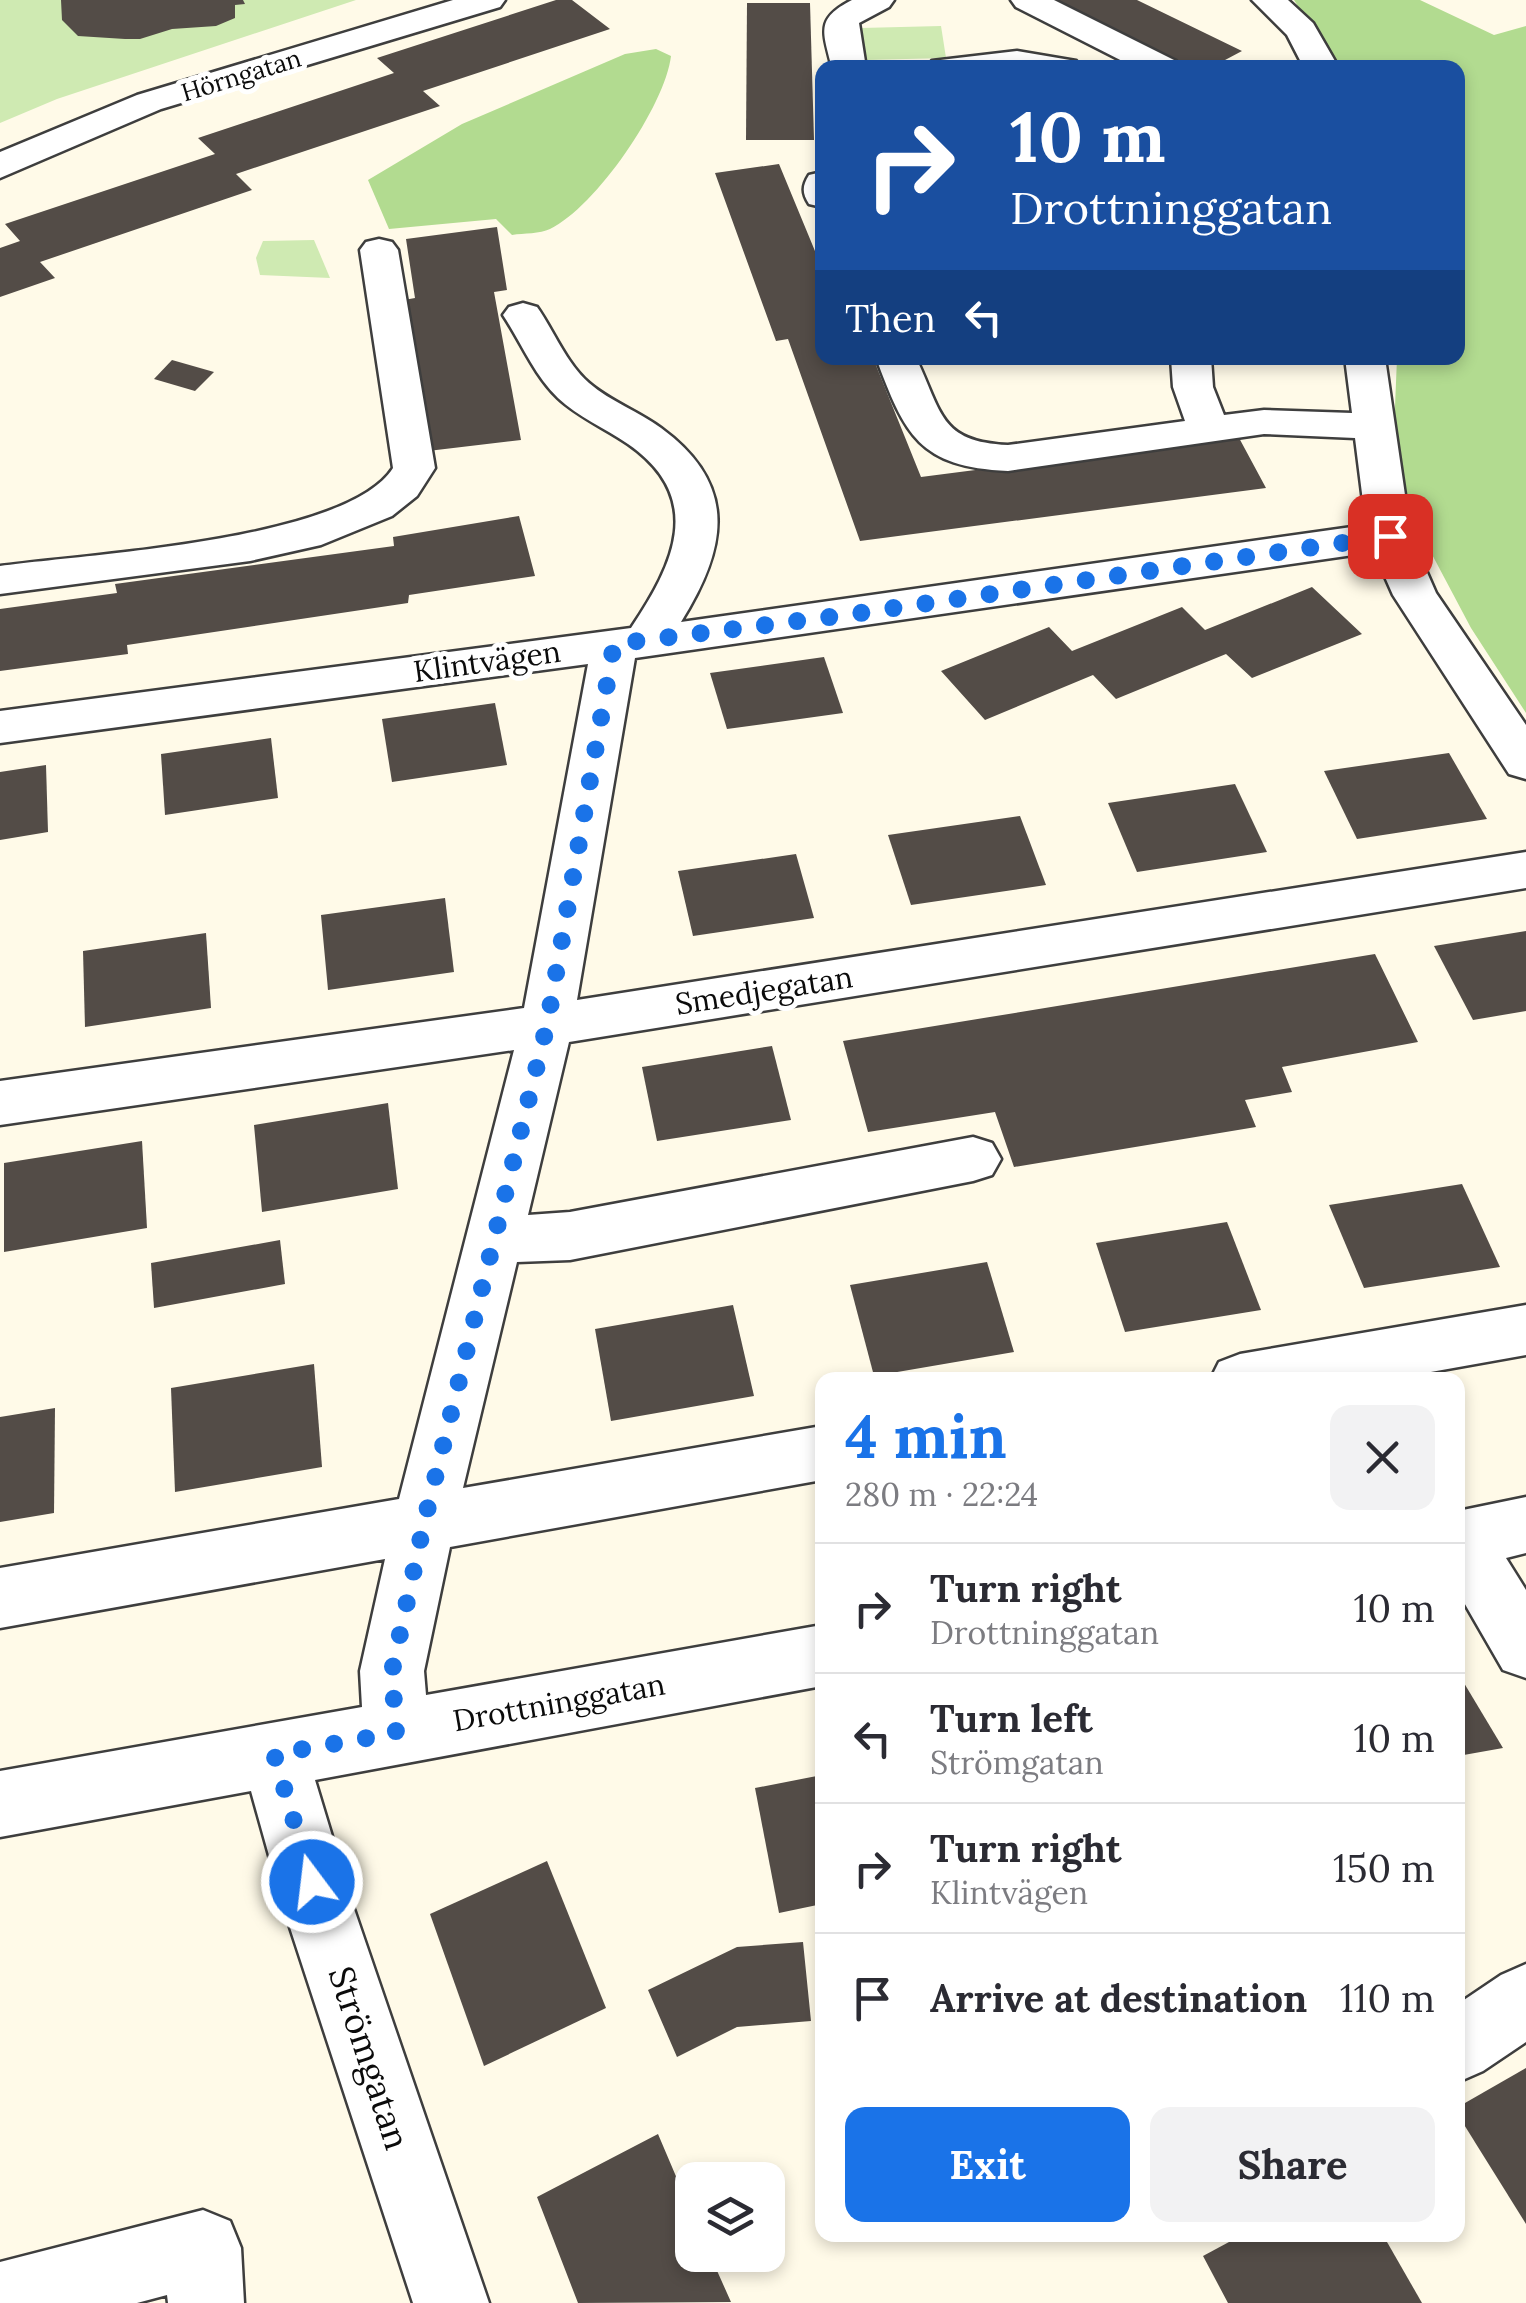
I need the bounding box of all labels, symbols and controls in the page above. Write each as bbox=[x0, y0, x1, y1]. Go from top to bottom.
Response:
street label: Hörngatan bbox=[177, 42, 305, 108]
text: 10 m bbox=[1010, 92, 1166, 181]
icon: right bbox=[845, 100, 975, 230]
text: Drottninggatan bbox=[1010, 179, 1332, 236]
icon: left bbox=[956, 290, 1011, 345]
text: Then bbox=[845, 294, 936, 342]
pin bbox=[1348, 494, 1433, 579]
icon: arrive bbox=[1363, 509, 1418, 564]
street label: Klintvägen bbox=[411, 632, 563, 691]
street label: Smedjegatan bbox=[672, 957, 855, 1024]
text: 4 min bbox=[845, 1398, 1007, 1474]
button: close bbox=[1330, 1405, 1435, 1510]
text: 280 m · 22:24 bbox=[845, 1474, 1038, 1515]
text: Turn right bbox=[930, 1564, 1121, 1612]
icon: right bbox=[845, 1581, 900, 1636]
text: 10 m bbox=[1354, 1584, 1435, 1632]
text: Drottninggatan bbox=[930, 1612, 1159, 1653]
street label: Drottninggatan bbox=[450, 1665, 668, 1740]
text: Turn left bbox=[930, 1694, 1093, 1742]
icon: left bbox=[845, 1711, 900, 1766]
text: 10 m bbox=[1354, 1714, 1435, 1762]
text: Strömgatan bbox=[930, 1742, 1104, 1783]
text: Turn right bbox=[930, 1824, 1121, 1872]
position arrow bbox=[260, 1830, 364, 1934]
icon: right bbox=[845, 1841, 900, 1896]
text: 150 m bbox=[1333, 1844, 1435, 1892]
text: Klintvägen bbox=[930, 1872, 1088, 1913]
street label: Strömgatan bbox=[319, 1961, 420, 2155]
icon: arrive bbox=[845, 1971, 900, 2026]
text: Arrive at destination bbox=[930, 1974, 1307, 2022]
text: 110 m bbox=[1340, 1974, 1435, 2022]
button: Exit bbox=[845, 2107, 1130, 2222]
button: Share bbox=[1150, 2107, 1435, 2222]
map controls bbox=[675, 2162, 785, 2272]
button: layers bbox=[675, 2162, 785, 2272]

